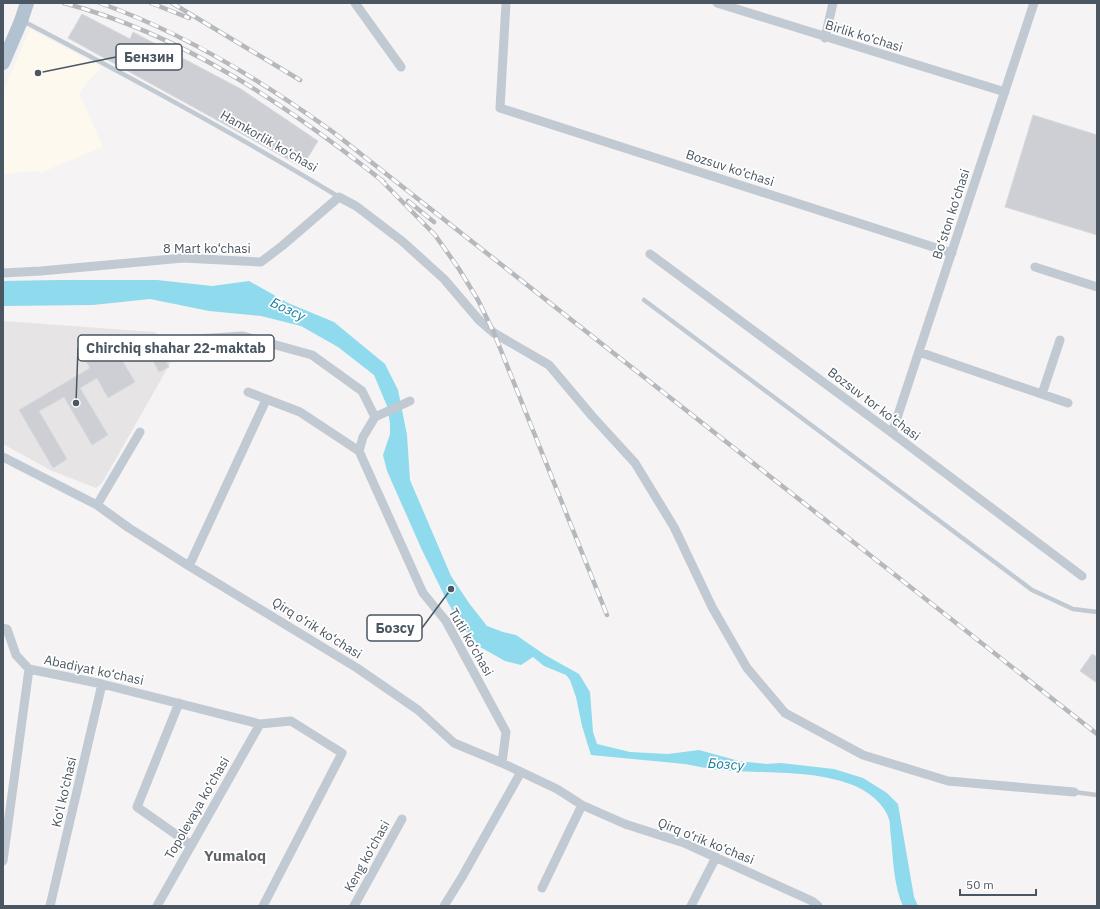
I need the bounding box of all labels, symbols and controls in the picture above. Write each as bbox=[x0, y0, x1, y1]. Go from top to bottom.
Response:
street label: Birlik ko‘chasi bbox=[823, 16, 905, 56]
callout: Бензин bbox=[116, 44, 182, 70]
text: Бензин bbox=[124, 48, 174, 66]
street label: Hamkorlik ko‘chasi bbox=[217, 106, 321, 176]
street label: Bozsuv ko‘chasi bbox=[684, 146, 776, 190]
street label: Bo‘ston ko‘chasi bbox=[928, 167, 974, 261]
street label: 8 Mart ko‘chasi bbox=[163, 240, 251, 257]
water label: Бозсу bbox=[268, 293, 309, 325]
callout: Chirchiq shahar 22-maktab bbox=[78, 335, 274, 361]
text: Chirchiq shahar 22-maktab bbox=[86, 339, 266, 357]
street label: Bozsuv tor ko‘chasi bbox=[824, 364, 924, 444]
street label: Qirq o‘rik ko‘chasi bbox=[269, 594, 365, 662]
street label: Tutli ko‘chasi bbox=[445, 605, 497, 679]
callout: Бозсу bbox=[367, 615, 422, 641]
text: Бозсу bbox=[375, 619, 415, 637]
street label: Abadiyat ko‘chasi bbox=[43, 651, 145, 689]
street label: Topolevaya ko‘chasi bbox=[161, 754, 233, 862]
water label: Бозсу bbox=[707, 754, 746, 774]
street label: Ko‘l ko‘chasi bbox=[48, 755, 80, 829]
street label: Qirq o‘rik ko‘chasi bbox=[655, 814, 757, 868]
street label: Keng ko‘chasi bbox=[340, 817, 394, 895]
district label: Yumaloq bbox=[204, 846, 266, 865]
scale bar bbox=[960, 871, 1036, 897]
text: 50 m bbox=[966, 877, 994, 892]

